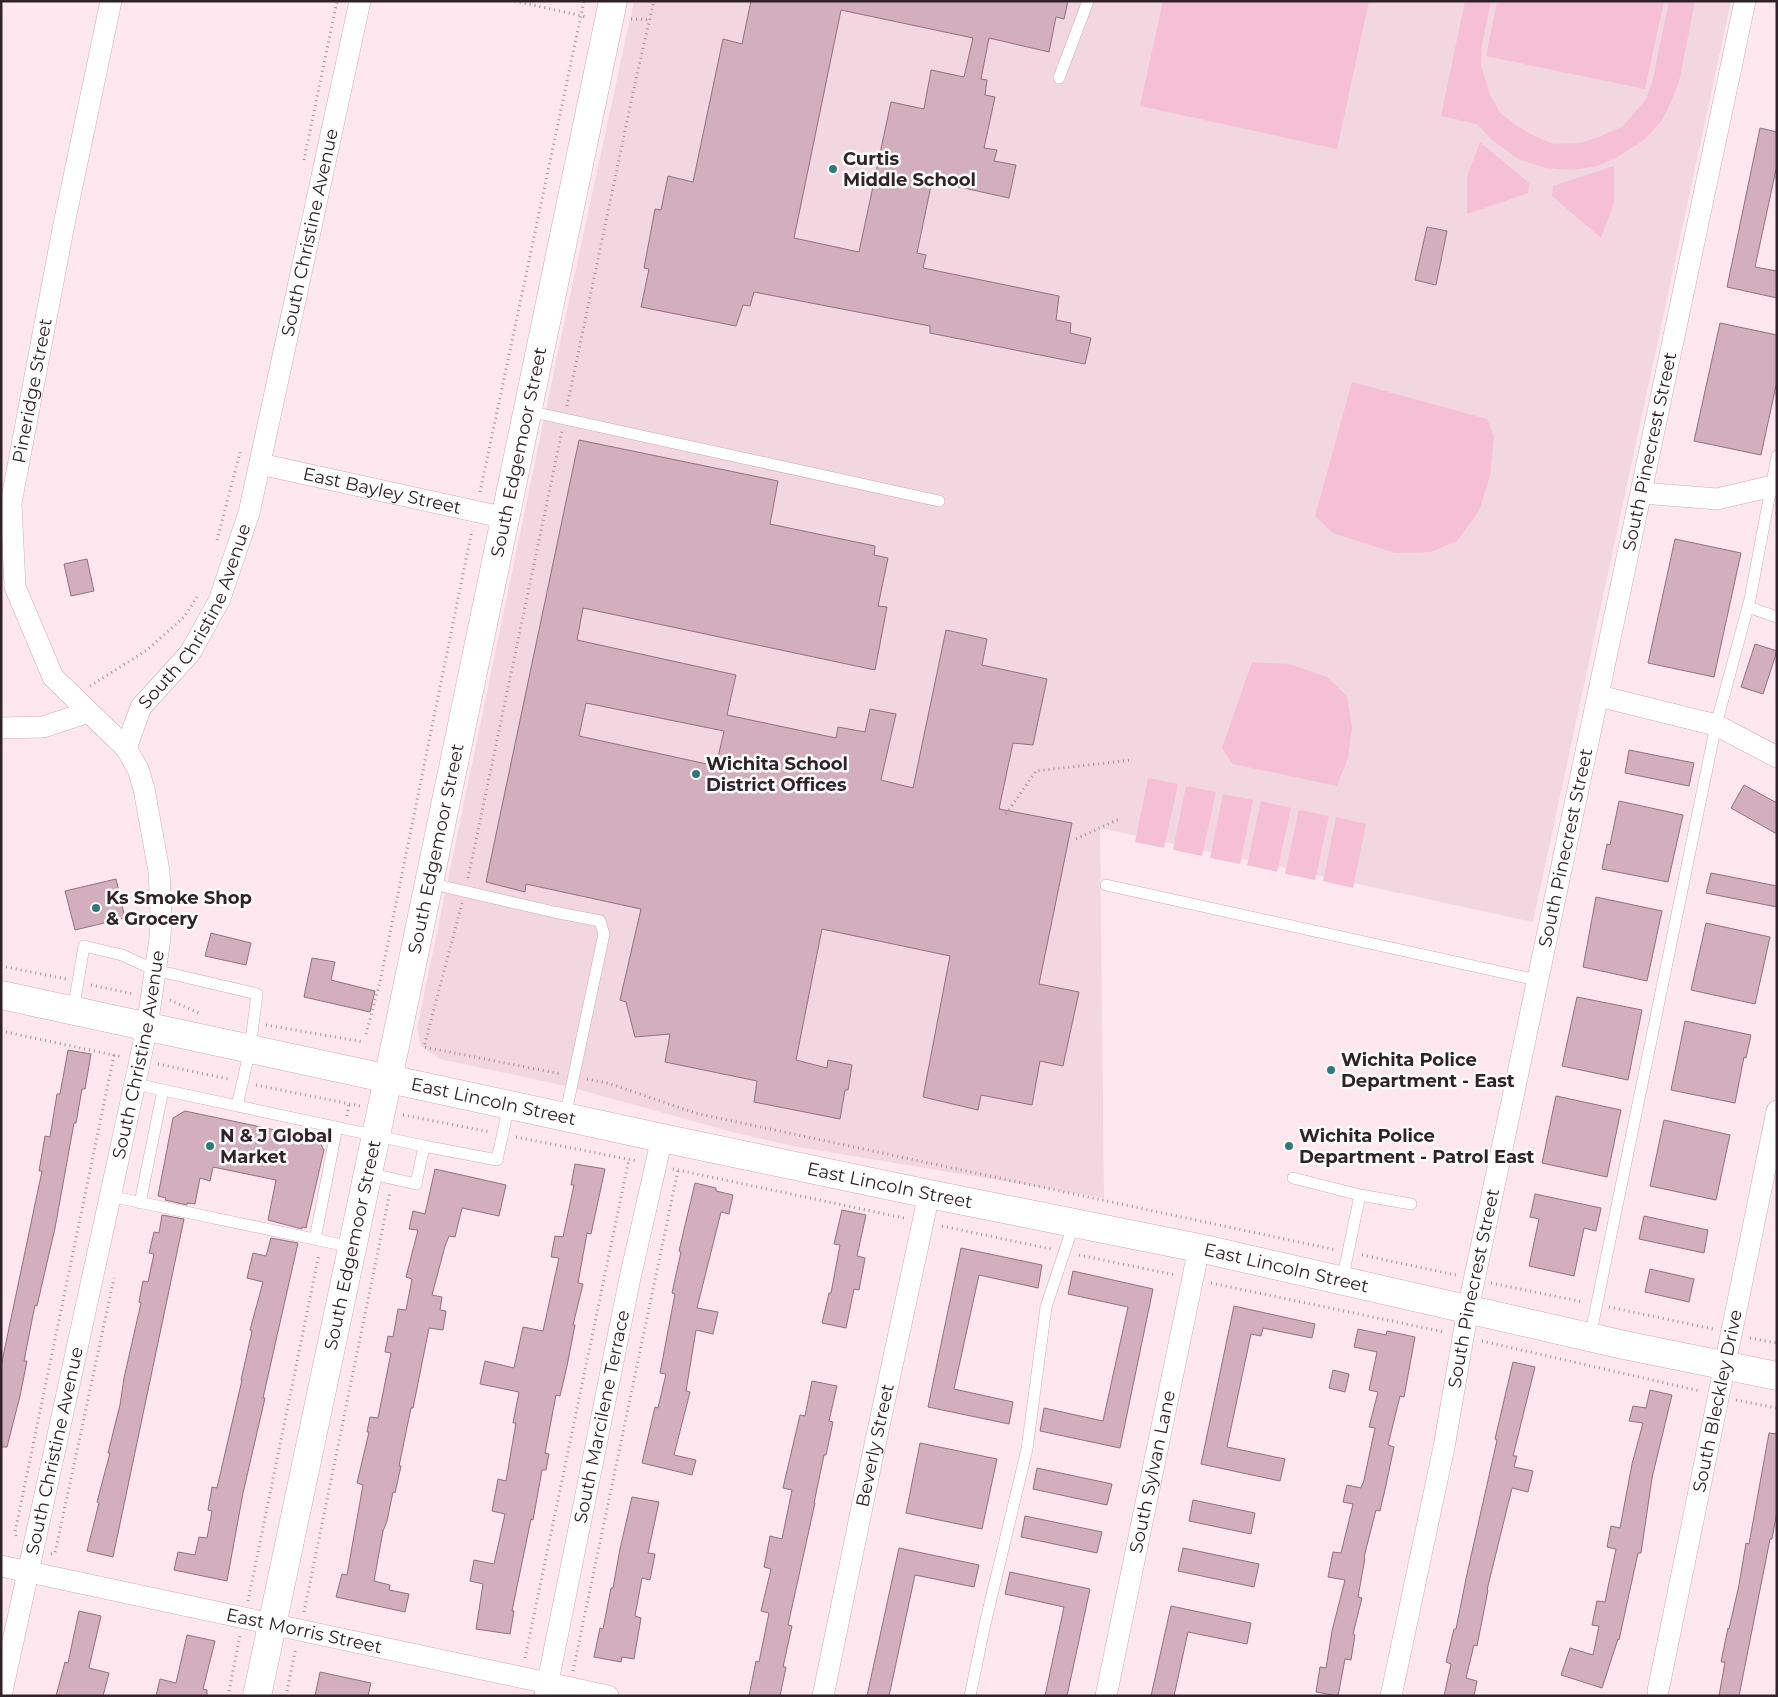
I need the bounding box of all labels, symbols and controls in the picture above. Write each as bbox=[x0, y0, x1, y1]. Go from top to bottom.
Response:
street label: South Christine Avenue bbox=[277, 126, 343, 339]
place label: Curtis Middle School bbox=[843, 148, 976, 191]
marker: Curtis Middle School bbox=[827, 163, 839, 175]
street label: Pineridge Street bbox=[8, 316, 57, 465]
street label: South Edgemoor Street bbox=[486, 345, 551, 559]
street label: South Pinecrest Street bbox=[1618, 350, 1681, 553]
street label: East Bayley Street bbox=[301, 463, 463, 519]
street label: South Christine Avenue bbox=[134, 521, 256, 713]
street label: South Edgemoor Street bbox=[403, 742, 469, 956]
street label: South Pinecrest Street bbox=[1534, 746, 1597, 949]
place label: Wichita School District Offices bbox=[706, 753, 848, 796]
marker: Wichita School District Offices bbox=[690, 768, 702, 780]
place label: Ks Smoke Shop & Grocery bbox=[106, 887, 252, 930]
marker: Ks Smoke Shop & Grocery bbox=[90, 902, 102, 914]
street label: South Christine Avenue bbox=[108, 949, 169, 1161]
place label: Wichita Police Department - East bbox=[1341, 1049, 1515, 1092]
marker: Wichita Police Department - East bbox=[1325, 1064, 1337, 1076]
street label: East Lincoln Street bbox=[409, 1073, 578, 1130]
place label: N & J Global Market bbox=[220, 1125, 333, 1168]
place label: Wichita Police Department - Patrol East bbox=[1299, 1125, 1535, 1168]
street label: South Edgemoor Street bbox=[320, 1138, 386, 1352]
marker: N & J Global Market bbox=[204, 1140, 216, 1152]
marker: Wichita Police Department - Patrol East bbox=[1283, 1140, 1295, 1152]
street label: East Lincoln Street bbox=[805, 1158, 974, 1213]
street label: South Pinecrest Street bbox=[1443, 1187, 1504, 1390]
street label: East Lincoln Street bbox=[1202, 1238, 1371, 1297]
street label: South Marcilene Terrace bbox=[569, 1308, 634, 1525]
street label: South Bleckley Drive bbox=[1688, 1308, 1747, 1494]
street label: South Christine Avenue bbox=[21, 1345, 88, 1557]
street label: Beverly Street bbox=[851, 1382, 899, 1509]
street label: South Sylvan Lane bbox=[1125, 1388, 1180, 1555]
street label: East Morris Street bbox=[224, 1604, 384, 1658]

